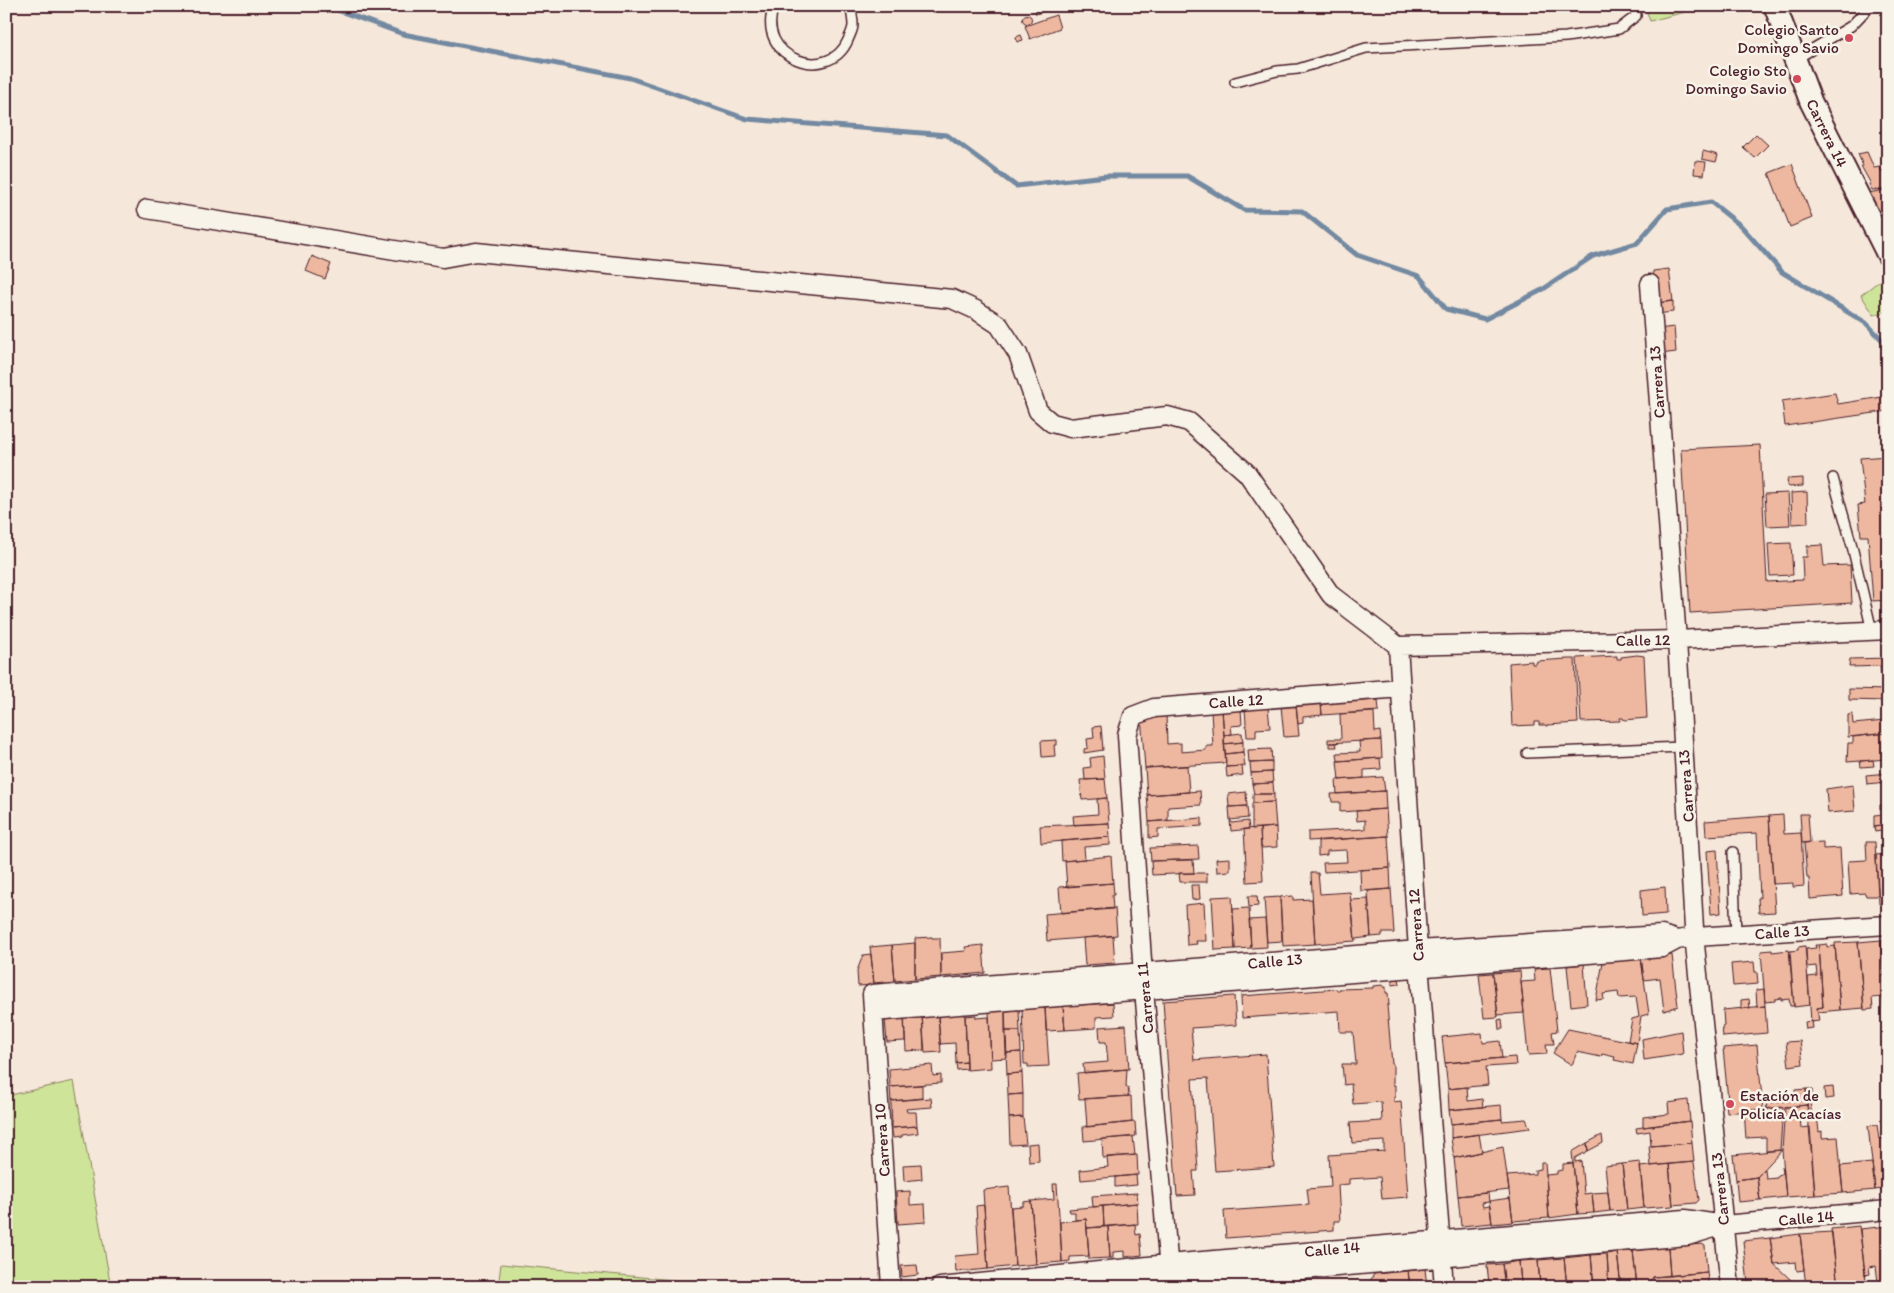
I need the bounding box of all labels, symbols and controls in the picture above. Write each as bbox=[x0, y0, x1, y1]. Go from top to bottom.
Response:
place label: Colegio Santo Domingo Savio bbox=[1737, 20, 1839, 57]
marker: Colegio Santo Domingo Savio bbox=[1843, 32, 1855, 44]
place label: Colegio Sto Domingo Savio bbox=[1685, 61, 1787, 98]
marker: Colegio Sto Domingo Savio bbox=[1791, 73, 1803, 85]
street label: Carrera 14 bbox=[1802, 96, 1852, 171]
street label: Carrera 13 bbox=[1645, 345, 1669, 419]
street label: Calle 12 bbox=[1615, 630, 1671, 650]
street label: Calle 12 bbox=[1208, 690, 1265, 712]
street label: Carrera 13 bbox=[1674, 749, 1698, 823]
street label: Carrera 12 bbox=[1404, 887, 1428, 962]
street label: Calle 13 bbox=[1754, 921, 1810, 943]
street label: Calle 13 bbox=[1247, 949, 1304, 973]
street label: Carrera 11 bbox=[1132, 961, 1158, 1035]
place label: Estación de Policía Acacías bbox=[1740, 1086, 1841, 1123]
marker: Estación de Policía Acacías bbox=[1724, 1098, 1736, 1110]
street label: Carrera 10 bbox=[870, 1102, 894, 1178]
street label: Carrera 13 bbox=[1707, 1151, 1733, 1226]
street label: Calle 14 bbox=[1777, 1206, 1835, 1230]
street label: Calle 14 bbox=[1303, 1237, 1361, 1261]

